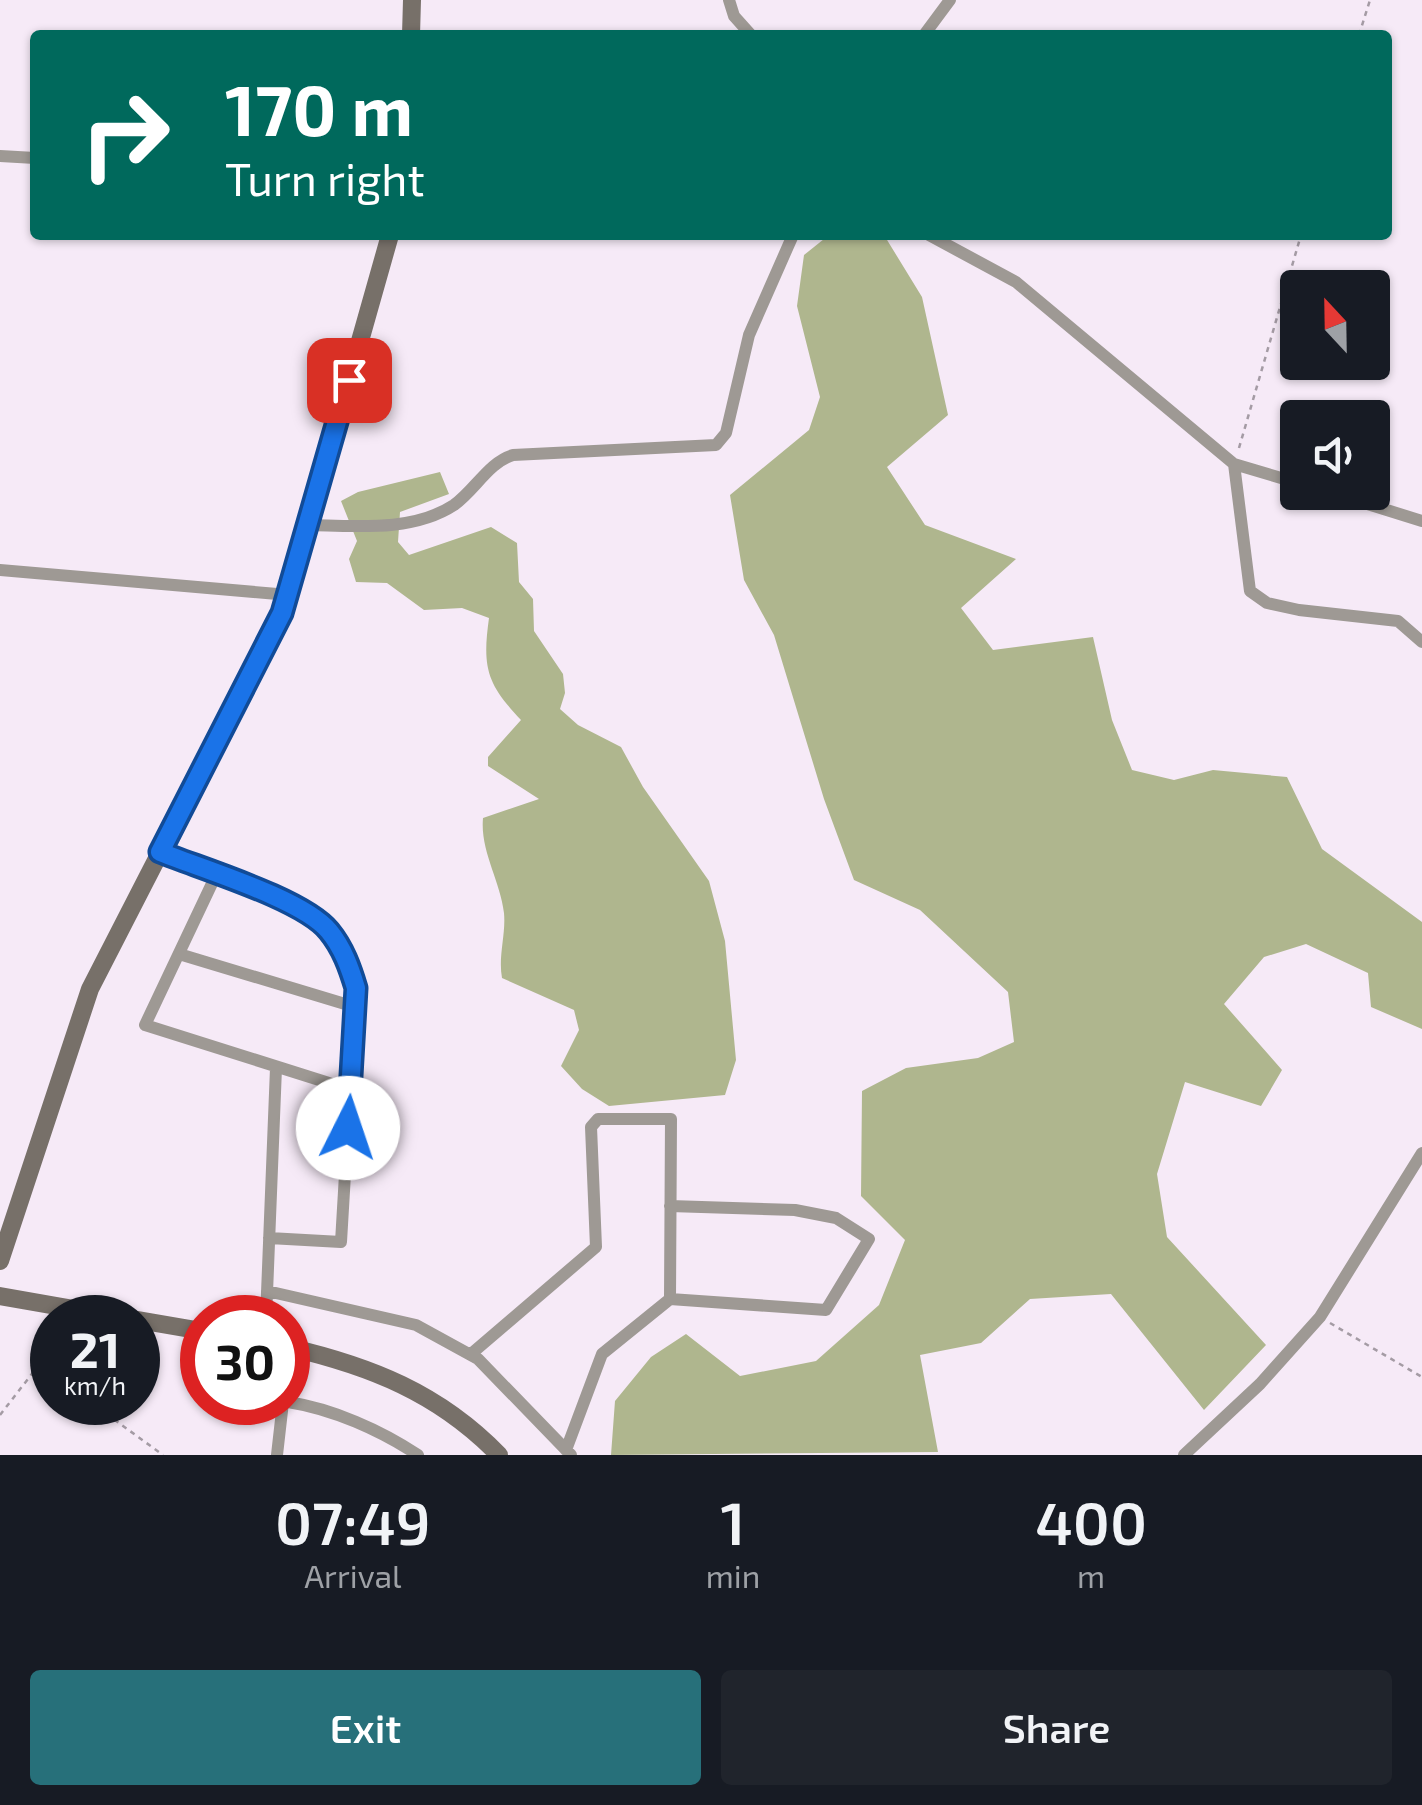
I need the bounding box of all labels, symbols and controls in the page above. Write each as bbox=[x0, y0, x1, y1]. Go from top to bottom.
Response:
text: 170 m bbox=[225, 66, 413, 150]
icon: right bbox=[60, 70, 190, 200]
text: Turn right bbox=[225, 151, 425, 205]
north arrow bbox=[1280, 270, 1390, 380]
map controls bbox=[1280, 270, 1390, 510]
pin bbox=[307, 338, 392, 423]
icon: arrive bbox=[322, 353, 377, 408]
button: sound bbox=[1280, 400, 1390, 510]
position arrow bbox=[296, 1076, 400, 1180]
speed limit sign: 30 bbox=[180, 1295, 310, 1425]
text: 21 bbox=[70, 1318, 120, 1378]
text: km/h bbox=[64, 1370, 126, 1400]
text: 07:49 bbox=[275, 1485, 431, 1557]
text: 1 bbox=[720, 1485, 746, 1557]
text: 400 bbox=[1035, 1485, 1147, 1557]
text: Arrival bbox=[304, 1556, 402, 1594]
text: min bbox=[706, 1556, 760, 1594]
text: m bbox=[1077, 1556, 1105, 1594]
button: Exit bbox=[30, 1670, 701, 1785]
button: Share bbox=[721, 1670, 1392, 1785]

